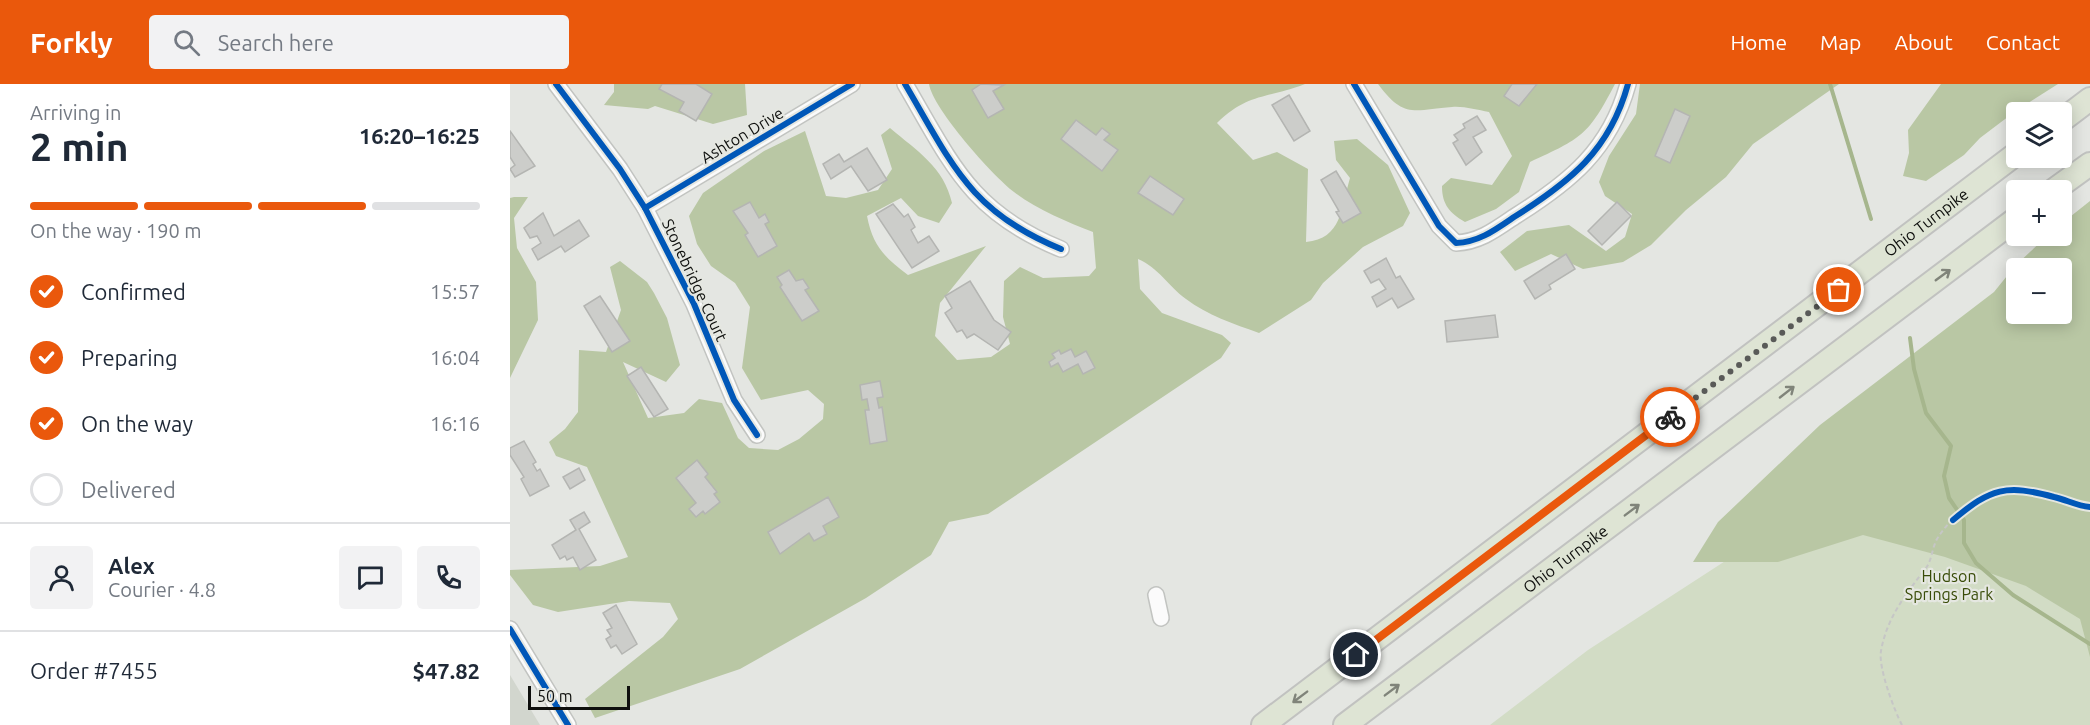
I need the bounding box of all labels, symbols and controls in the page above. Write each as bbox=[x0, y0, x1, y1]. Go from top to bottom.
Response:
search box bbox=[149, 15, 569, 69]
icon: search bbox=[170, 26, 203, 59]
text: Forkly bbox=[30, 27, 113, 58]
text: Search here bbox=[218, 30, 334, 55]
text: Home bbox=[1730, 30, 1787, 54]
text: Map bbox=[1820, 30, 1861, 54]
text: About bbox=[1894, 30, 1953, 54]
text: Contact bbox=[1986, 30, 2060, 54]
text: Arriving in bbox=[30, 101, 121, 124]
map controls bbox=[2006, 102, 2072, 324]
button: layers bbox=[2006, 102, 2072, 168]
street label: Ashton Drive bbox=[698, 103, 786, 167]
text: 16:20–16:25 bbox=[359, 123, 480, 148]
text: 2 min bbox=[30, 125, 129, 168]
button: + bbox=[2006, 180, 2072, 246]
street label: Ohio Turnpike bbox=[1880, 185, 1972, 260]
street label: Stonebridge Court bbox=[659, 216, 732, 345]
text: On the way · 190 m bbox=[30, 219, 202, 242]
button: − bbox=[2006, 258, 2072, 324]
pin bbox=[1813, 264, 1864, 315]
one-way arrow bbox=[1934, 269, 1950, 281]
icon: bag bbox=[1822, 273, 1855, 306]
icon: check bbox=[30, 275, 63, 308]
text: Confirmed bbox=[81, 279, 186, 304]
text: 15:57 bbox=[430, 280, 480, 303]
icon: check bbox=[30, 341, 63, 374]
text: Preparing bbox=[81, 345, 178, 370]
text: 16:04 bbox=[430, 346, 480, 369]
one-way arrow bbox=[1778, 386, 1794, 398]
courier bbox=[1640, 387, 1700, 447]
icon: bike bbox=[1654, 401, 1687, 434]
icon: check bbox=[30, 407, 63, 440]
text: On the way bbox=[81, 411, 193, 436]
text: 16:16 bbox=[430, 412, 480, 435]
text: Delivered bbox=[81, 477, 176, 502]
one-way arrow bbox=[1623, 504, 1639, 516]
street label: Ohio Turnpike bbox=[1520, 521, 1611, 596]
button: person bbox=[30, 546, 93, 609]
button: chat bbox=[339, 546, 402, 609]
button: phone bbox=[417, 546, 480, 609]
text: Alex bbox=[108, 553, 155, 578]
park label: Hudson Springs Park bbox=[1905, 567, 1993, 603]
text: Courier · 4.8 bbox=[108, 578, 216, 601]
pin bbox=[1330, 629, 1381, 680]
icon: home bbox=[1339, 638, 1372, 671]
text: Order #7455 bbox=[30, 658, 158, 683]
text: $47.82 bbox=[413, 658, 480, 683]
scale bar bbox=[528, 683, 630, 710]
one-way arrow bbox=[1383, 684, 1399, 696]
text: 50 m bbox=[537, 687, 573, 705]
one-way arrow bbox=[1292, 690, 1308, 703]

